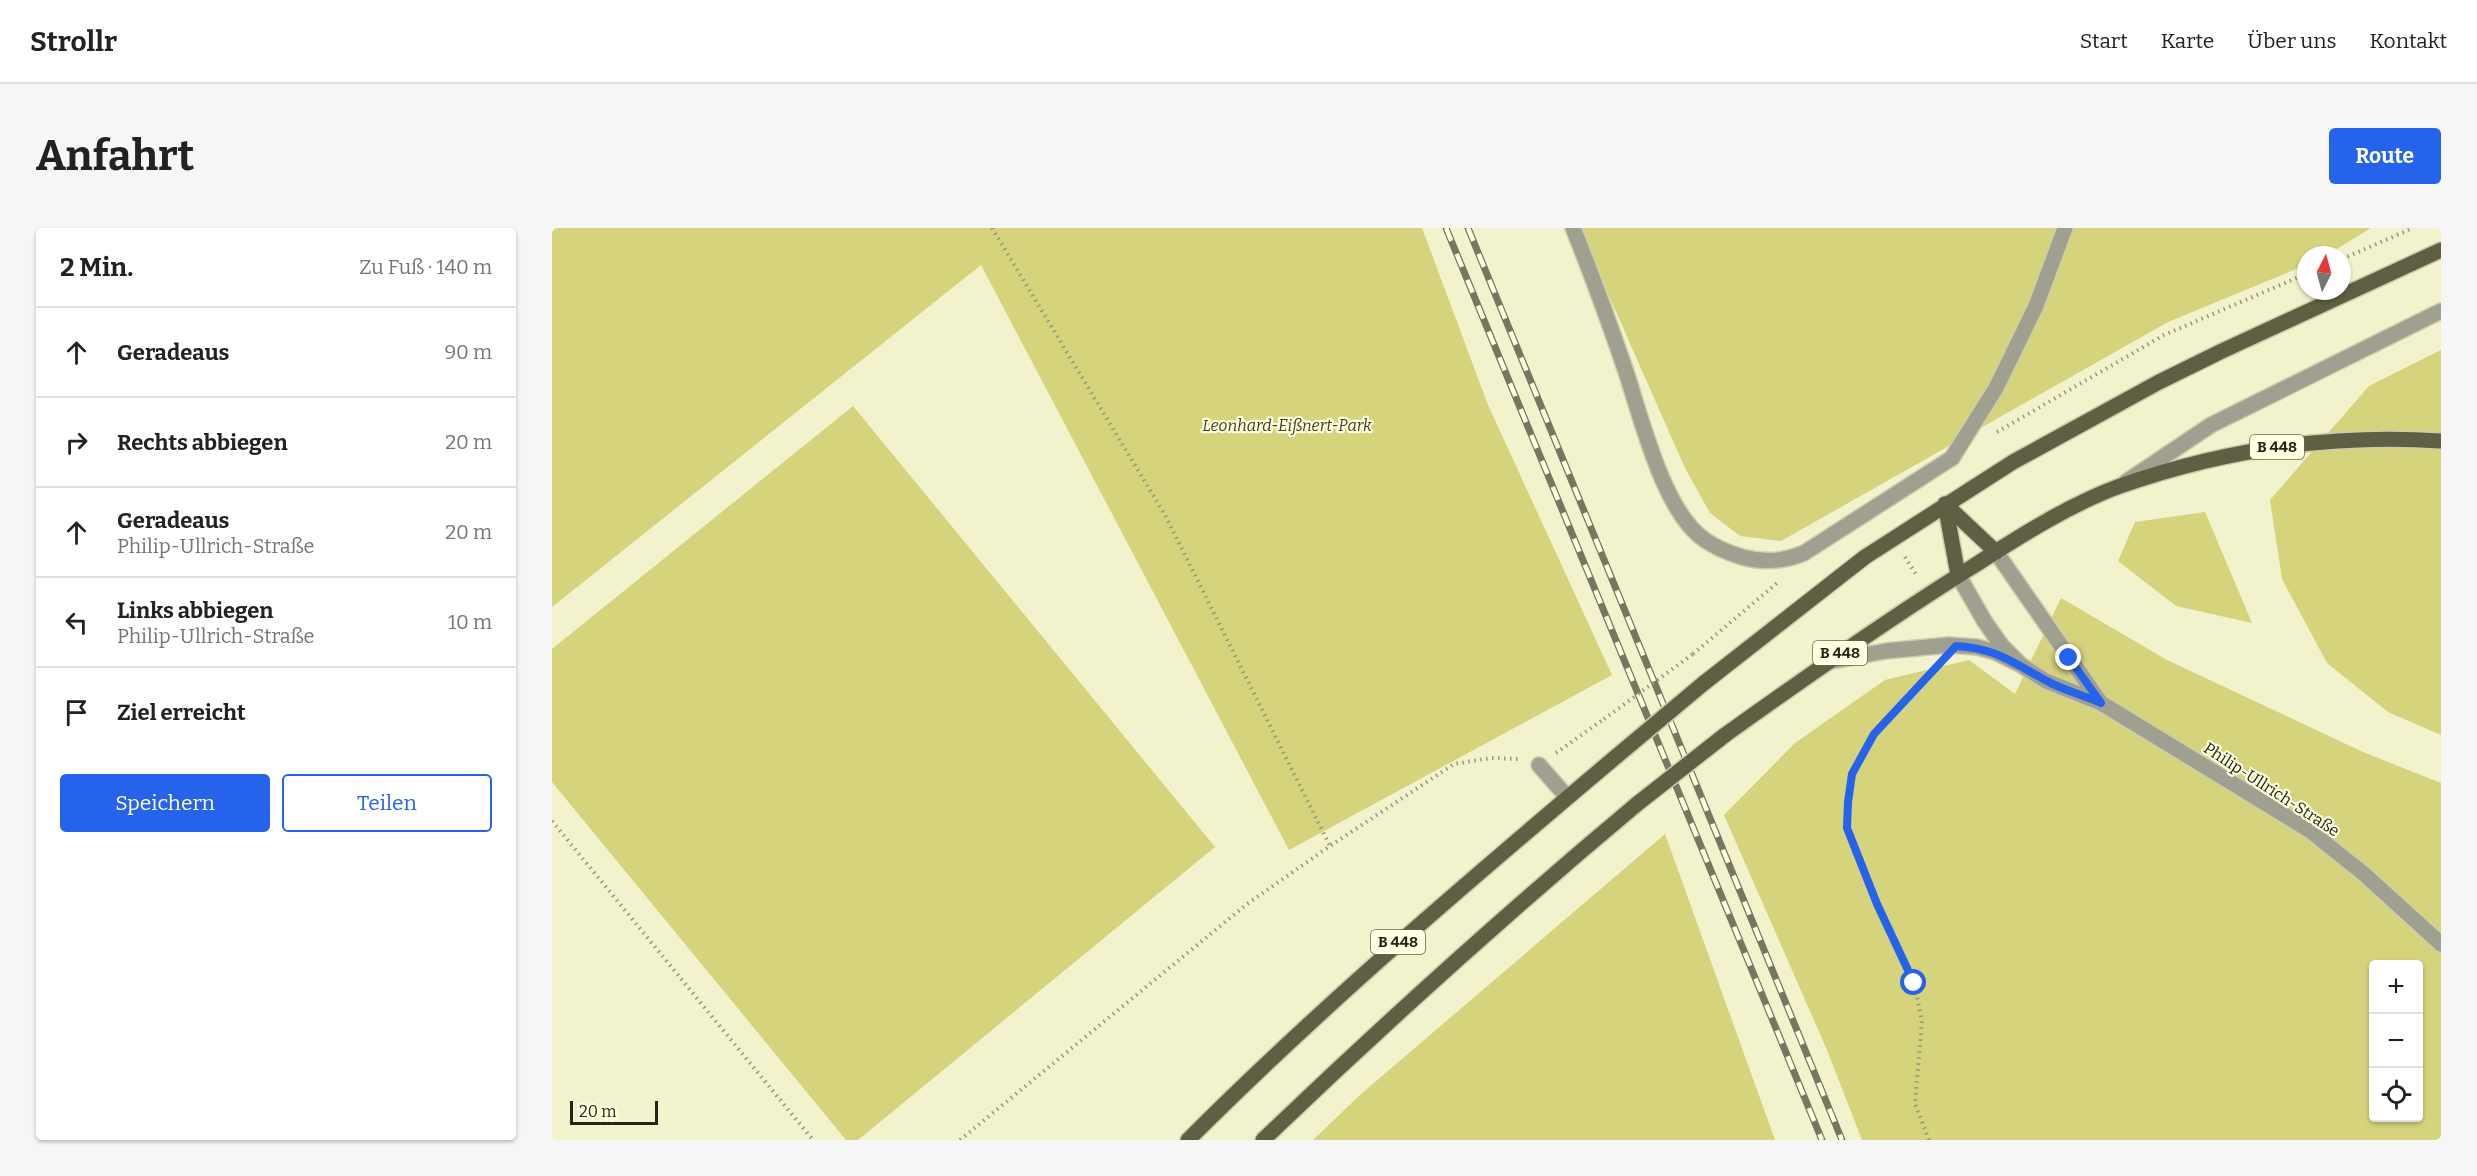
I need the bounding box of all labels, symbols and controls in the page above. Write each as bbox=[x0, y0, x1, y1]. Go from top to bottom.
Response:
text: Strollr bbox=[30, 25, 117, 58]
text: Start bbox=[2080, 28, 2128, 54]
text: Karte bbox=[2161, 28, 2214, 54]
text: Über uns bbox=[2247, 28, 2337, 54]
text: Kontakt bbox=[2370, 28, 2447, 54]
button: Route bbox=[2329, 128, 2441, 184]
text: Anfahrt bbox=[36, 131, 194, 181]
north arrow bbox=[2297, 246, 2351, 300]
text: 2 Min. bbox=[60, 252, 133, 283]
text: Zu Fuß · 140 m bbox=[359, 255, 492, 279]
icon: ahead bbox=[60, 336, 93, 369]
text: Geradeaus bbox=[117, 339, 229, 366]
text: 90 m bbox=[444, 340, 492, 364]
park label: Leonhard-Eißnert-Park bbox=[1202, 416, 1372, 435]
icon: right bbox=[60, 426, 93, 459]
text: Rechts abbiegen bbox=[117, 429, 288, 456]
text: 20 m bbox=[445, 430, 492, 454]
road number: B 448 bbox=[2250, 435, 2304, 459]
text: Geradeaus bbox=[117, 507, 229, 534]
icon: ahead bbox=[60, 516, 93, 549]
text: 20 m bbox=[445, 520, 492, 544]
text: Philip-Ullrich-Straße bbox=[117, 534, 314, 558]
text: Links abbiegen bbox=[117, 597, 274, 624]
icon: left bbox=[60, 606, 93, 639]
text: 10 m bbox=[448, 610, 492, 634]
text: Philip-Ullrich-Straße bbox=[117, 624, 314, 648]
road number: B 448 bbox=[1813, 641, 1867, 665]
route end bbox=[2055, 644, 2081, 670]
icon: arrive bbox=[60, 696, 93, 729]
text: Ziel erreicht bbox=[117, 699, 246, 726]
street label: Philip-Ullrich-Straße bbox=[2200, 738, 2343, 840]
button: Speichern bbox=[60, 774, 270, 832]
button: Teilen bbox=[282, 774, 492, 832]
road number: B 448 bbox=[1371, 930, 1425, 954]
map controls bbox=[2369, 960, 2423, 1122]
button: + bbox=[2369, 960, 2423, 1014]
route start bbox=[1900, 969, 1926, 995]
button: − bbox=[2369, 1014, 2423, 1068]
button: locate bbox=[2369, 1068, 2423, 1122]
scale bar bbox=[570, 1098, 658, 1126]
text: 20 m bbox=[579, 1102, 616, 1121]

